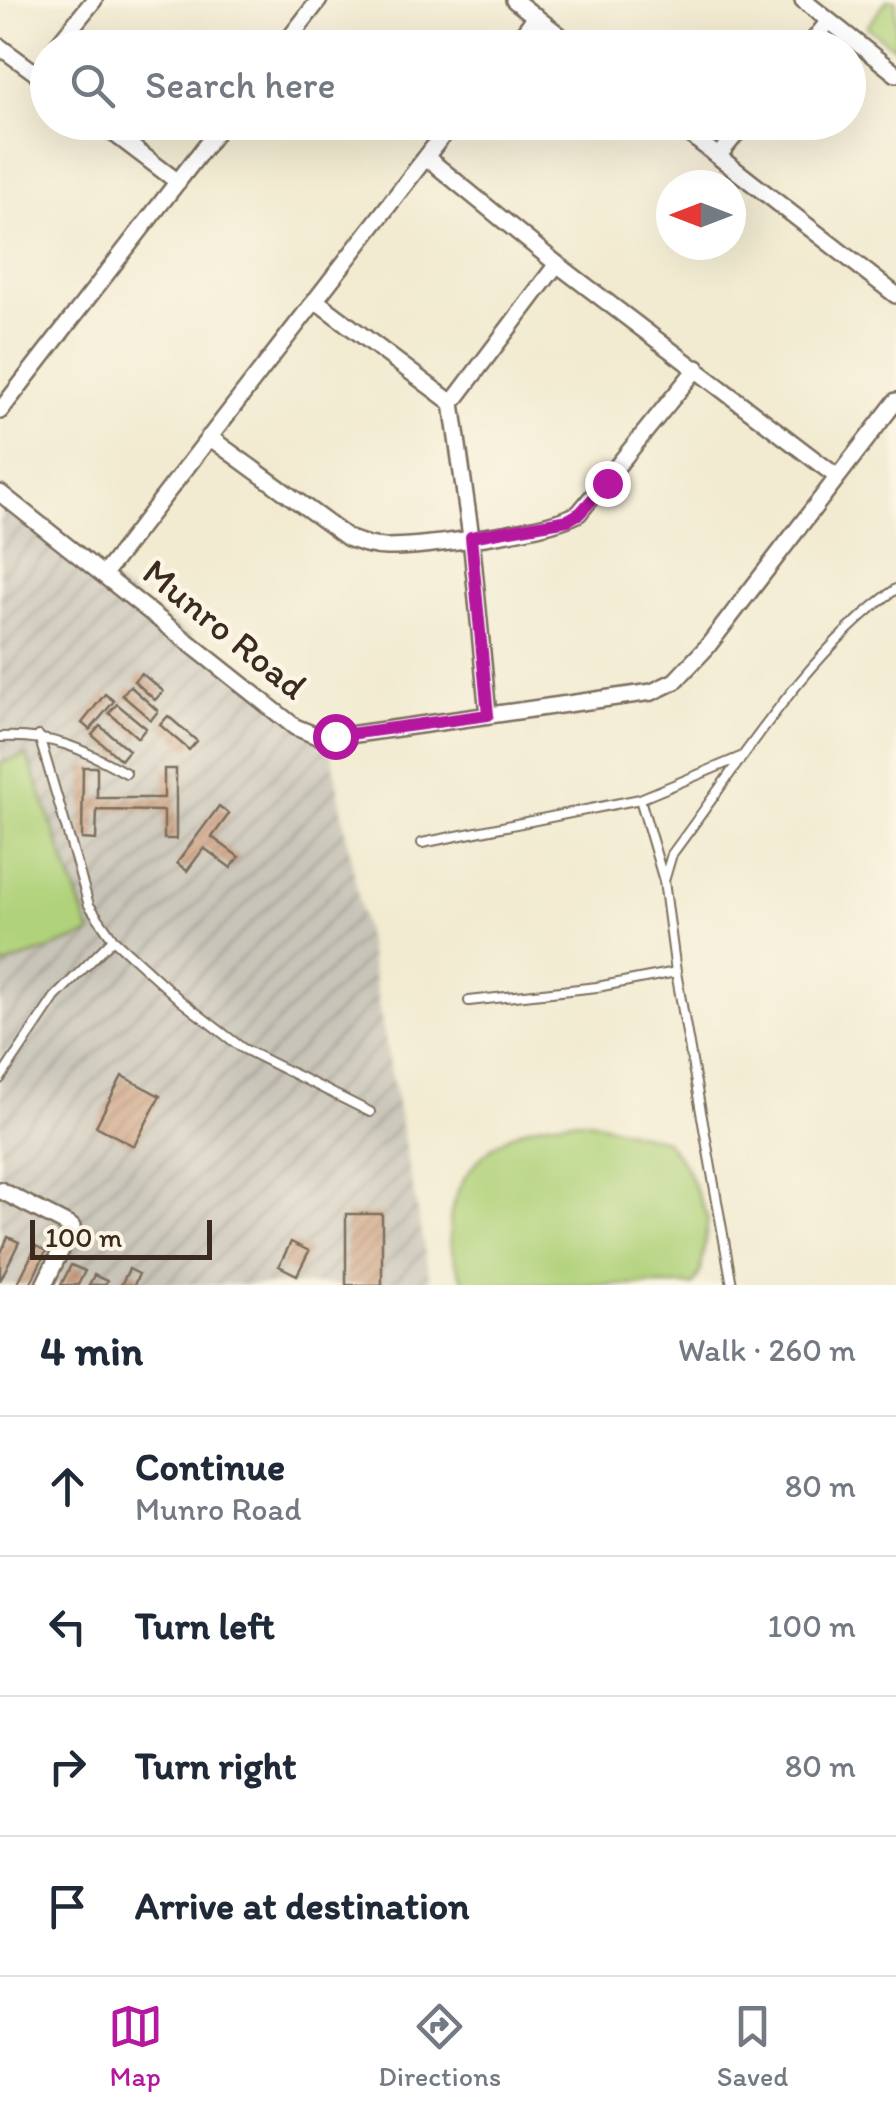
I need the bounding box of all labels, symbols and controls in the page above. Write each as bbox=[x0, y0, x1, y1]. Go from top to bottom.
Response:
search box bbox=[30, 30, 866, 140]
icon: search bbox=[65, 58, 120, 113]
text: Search here bbox=[145, 62, 336, 108]
north arrow bbox=[656, 170, 746, 260]
route end bbox=[585, 461, 631, 507]
street label: Munro Road bbox=[134, 549, 317, 709]
route start bbox=[313, 714, 359, 760]
scale bar bbox=[30, 1215, 212, 1260]
text: 100 m bbox=[45, 1220, 122, 1254]
text: 4 min bbox=[40, 1325, 143, 1376]
text: Walk · 260 m bbox=[678, 1331, 856, 1369]
text: Continue bbox=[135, 1444, 285, 1490]
icon: ahead bbox=[40, 1459, 95, 1514]
text: 80 m bbox=[785, 1467, 856, 1505]
text: Munro Road bbox=[135, 1490, 302, 1528]
icon: left bbox=[40, 1599, 95, 1654]
text: Turn left bbox=[135, 1603, 275, 1649]
text: 100 m bbox=[768, 1607, 856, 1645]
icon: right bbox=[40, 1739, 95, 1794]
text: Turn right bbox=[135, 1743, 297, 1789]
text: 80 m bbox=[785, 1747, 856, 1785]
icon: arrive bbox=[40, 1879, 95, 1934]
text: Arrive at destination bbox=[135, 1883, 470, 1929]
tab: Map bbox=[108, 1999, 163, 2093]
tab: Directions bbox=[378, 1999, 501, 2093]
tab: Saved bbox=[717, 1999, 788, 2093]

